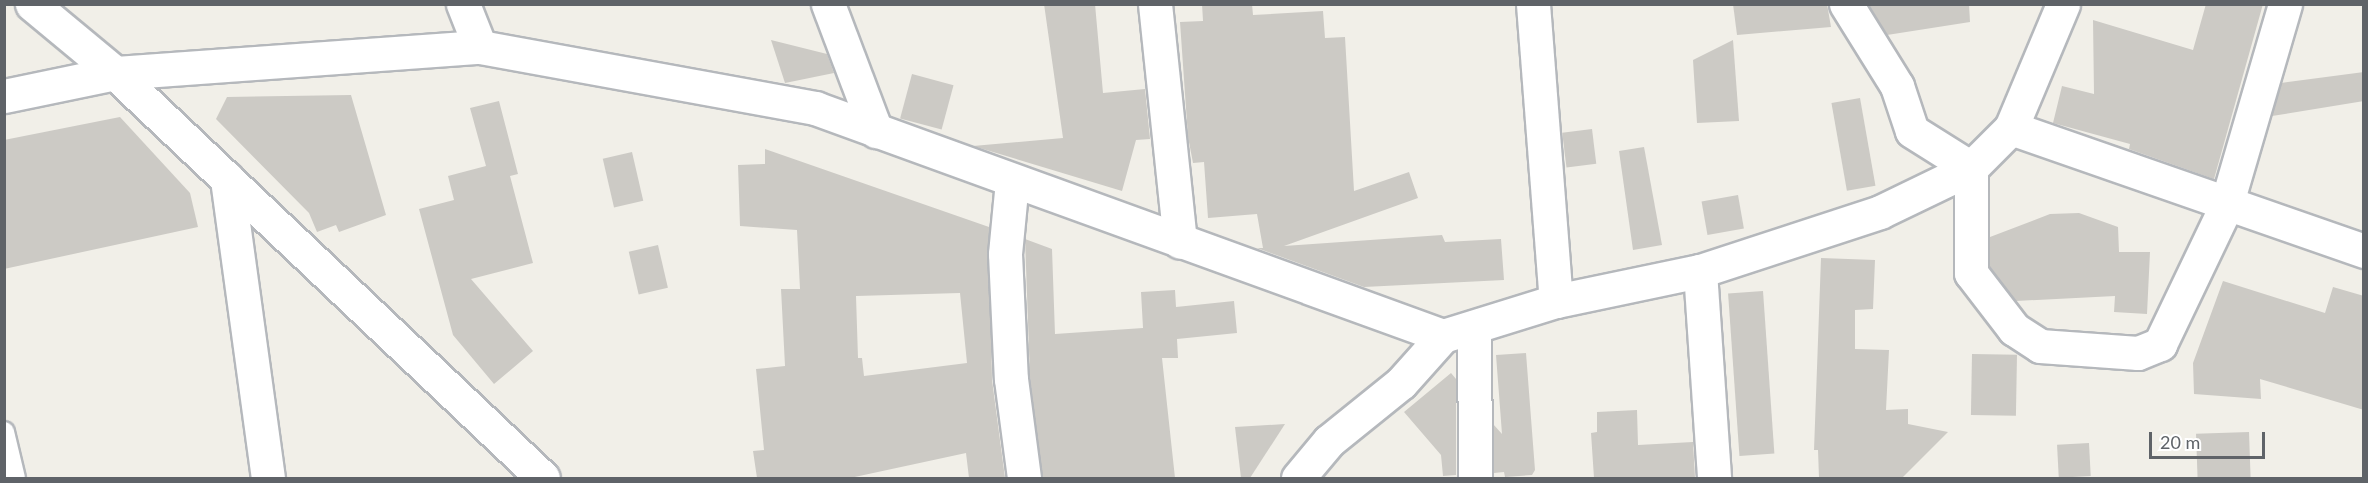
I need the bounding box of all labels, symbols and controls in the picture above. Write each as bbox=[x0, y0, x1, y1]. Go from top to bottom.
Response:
scale bar bbox=[2152, 420, 2268, 458]
text: 20 m bbox=[2160, 431, 2200, 453]

